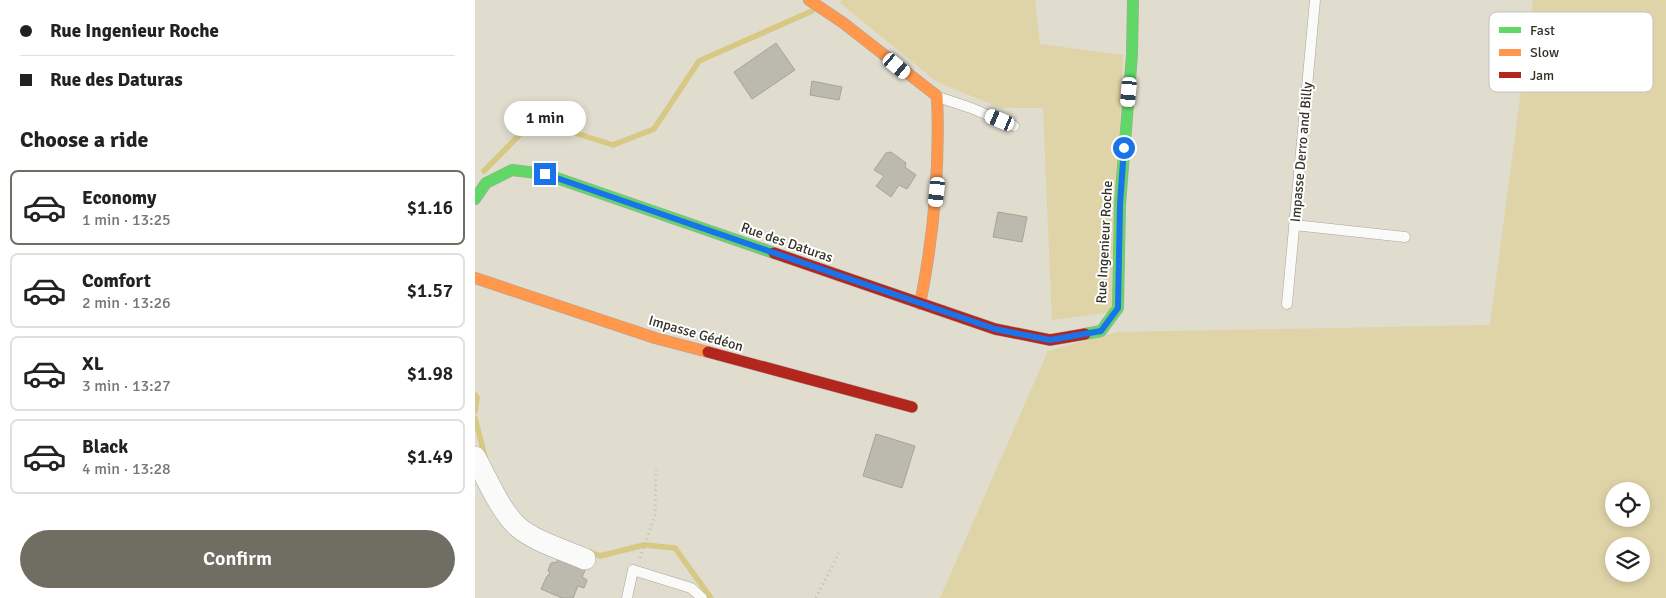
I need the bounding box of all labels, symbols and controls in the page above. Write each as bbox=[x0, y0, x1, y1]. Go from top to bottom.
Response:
legend bbox=[1489, 12, 1653, 92]
text: Rue Ingenieur Roche bbox=[50, 19, 219, 43]
text: Fast bbox=[1530, 22, 1555, 39]
text: Slow bbox=[1530, 44, 1559, 61]
car bbox=[880, 51, 913, 81]
text: Jam bbox=[1530, 67, 1554, 84]
text: Rue des Daturas bbox=[50, 68, 183, 92]
car bbox=[1120, 76, 1137, 108]
street label: Impasse Derro and Billy bbox=[1287, 81, 1316, 223]
callout: 1 min bbox=[504, 101, 586, 136]
car bbox=[983, 107, 1016, 133]
text: 1 min bbox=[526, 108, 564, 128]
text: Choose a ride bbox=[20, 126, 148, 153]
route start bbox=[1113, 137, 1135, 159]
route end bbox=[534, 163, 556, 185]
car bbox=[927, 176, 946, 208]
street label: Rue Ingenieur Roche bbox=[1093, 180, 1116, 304]
icon: car bbox=[22, 185, 67, 230]
text: Economy bbox=[82, 186, 156, 210]
text: $1.16 bbox=[407, 196, 453, 220]
text: 1 min · 13:25 bbox=[82, 210, 171, 230]
street label: Rue des Daturas bbox=[739, 219, 835, 266]
icon: car bbox=[22, 268, 67, 313]
text: Comfort bbox=[82, 269, 151, 293]
text: $1.57 bbox=[407, 279, 453, 303]
text: 2 min · 13:26 bbox=[82, 293, 171, 313]
street label: Impasse Gédéon bbox=[647, 312, 745, 355]
icon: car bbox=[22, 351, 67, 396]
text: XL bbox=[82, 352, 104, 376]
text: $1.98 bbox=[407, 362, 453, 386]
text: 3 min · 13:27 bbox=[82, 376, 171, 396]
icon: car bbox=[22, 434, 67, 479]
text: Black bbox=[82, 435, 128, 459]
text: $1.49 bbox=[407, 445, 453, 469]
text: 4 min · 13:28 bbox=[82, 459, 171, 479]
map controls bbox=[1605, 482, 1650, 582]
button: locate bbox=[1605, 482, 1650, 527]
button: Confirm bbox=[20, 530, 455, 588]
button: layers bbox=[1605, 537, 1650, 582]

